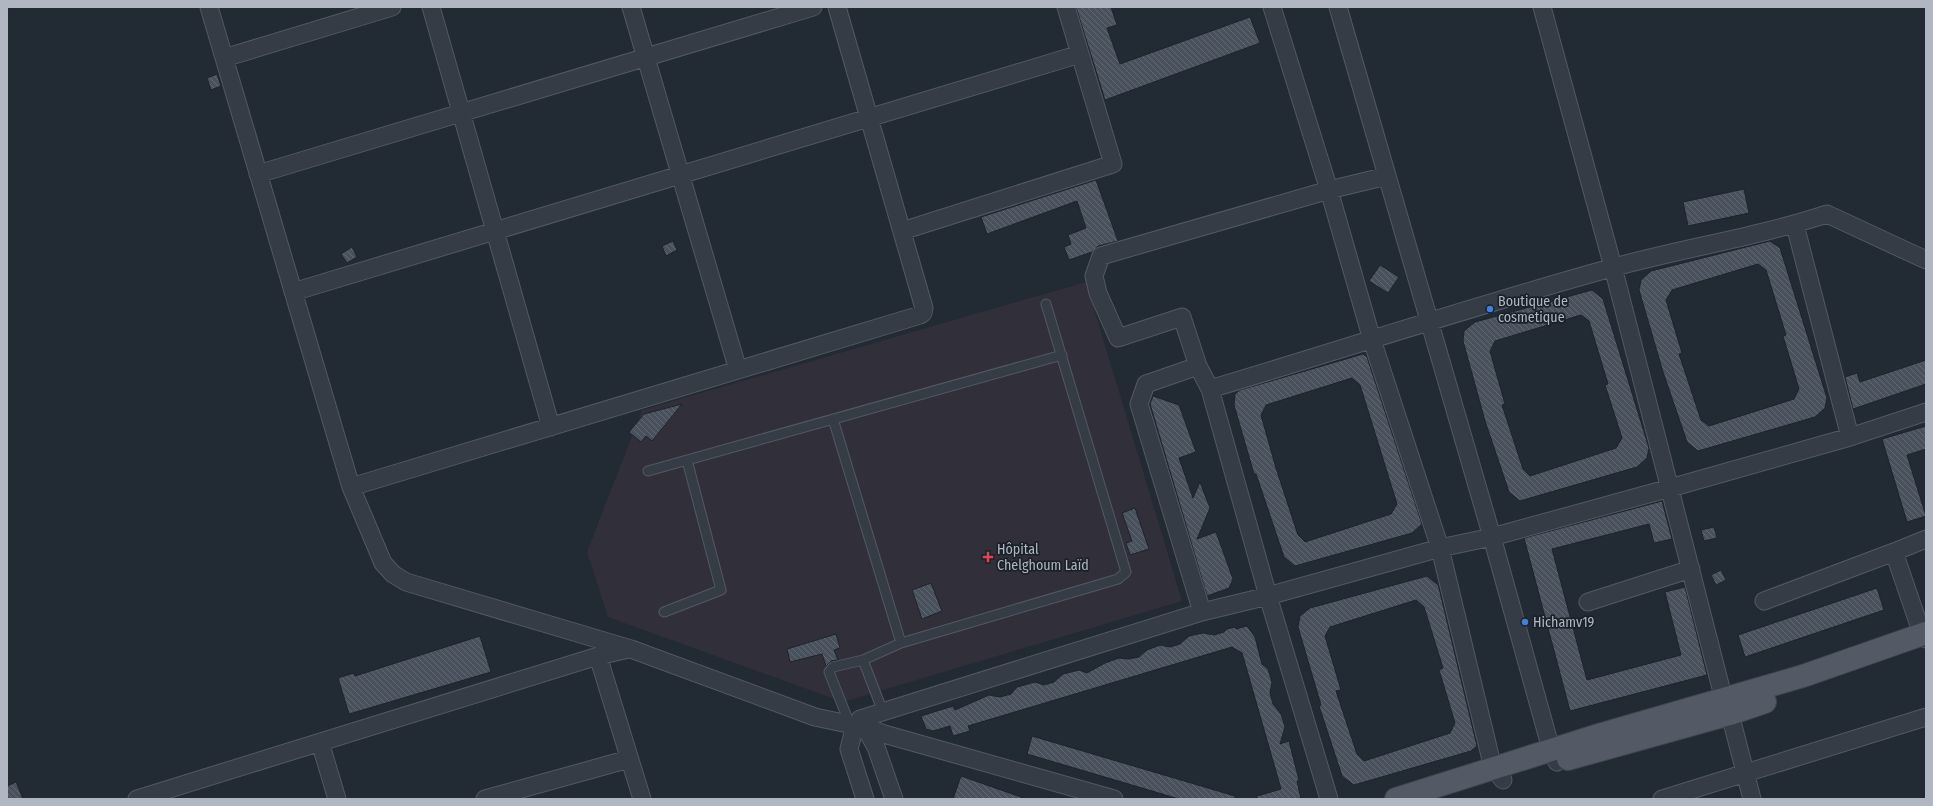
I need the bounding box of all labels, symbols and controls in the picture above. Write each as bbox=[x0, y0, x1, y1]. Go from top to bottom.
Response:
place label: Boutique de cosmetique bbox=[1498, 293, 1568, 326]
marker: Boutique de cosmetique bbox=[1485, 304, 1495, 314]
place label: Hôpital Chelghoum Laïd bbox=[997, 541, 1089, 574]
marker: Hôpital Chelghoum Laïd bbox=[982, 551, 994, 563]
place label: Hichamv19 bbox=[1533, 614, 1595, 631]
marker: Hichamv19 bbox=[1520, 617, 1530, 627]

